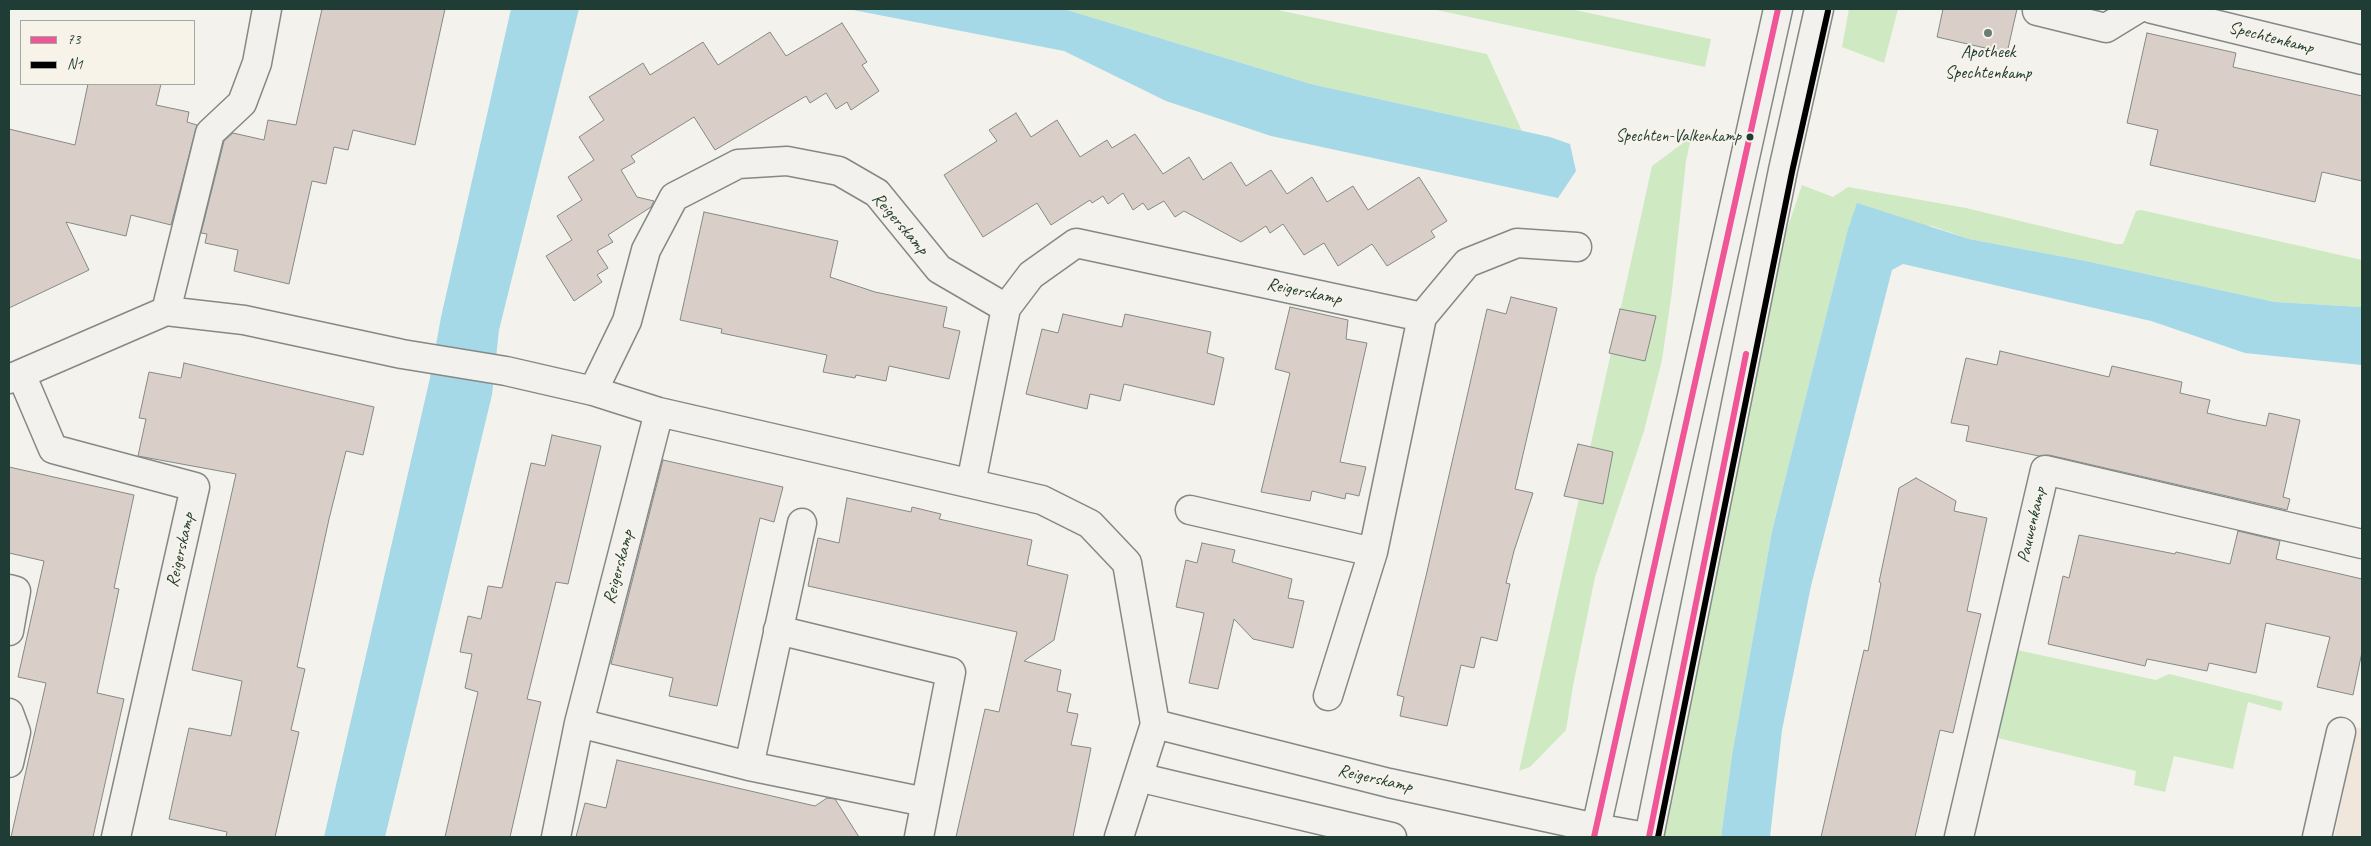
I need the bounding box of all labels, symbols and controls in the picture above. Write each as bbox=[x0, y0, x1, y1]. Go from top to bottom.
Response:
street label: Spechtenkamp bbox=[2226, 17, 2316, 59]
legend bbox=[20, 20, 195, 85]
marker: Apotheek Spechtenkamp bbox=[1982, 27, 1994, 39]
text: 73 bbox=[67, 30, 81, 49]
place label: Apotheek Spechtenkamp bbox=[1945, 41, 2031, 84]
text: N1 bbox=[67, 55, 83, 74]
place label: Spechten-Valkenkamp bbox=[1616, 127, 1741, 147]
marker: Spechten-Valkenkamp bbox=[1745, 132, 1755, 142]
street label: Reigerskamp bbox=[867, 188, 933, 260]
street label: Reigerskamp bbox=[1265, 274, 1343, 310]
street label: Pauwenkamp bbox=[2013, 485, 2051, 565]
street label: Reigerskamp bbox=[162, 511, 200, 589]
street label: Reigerskamp bbox=[599, 528, 639, 606]
street label: Reigerskamp bbox=[1336, 760, 1414, 798]

